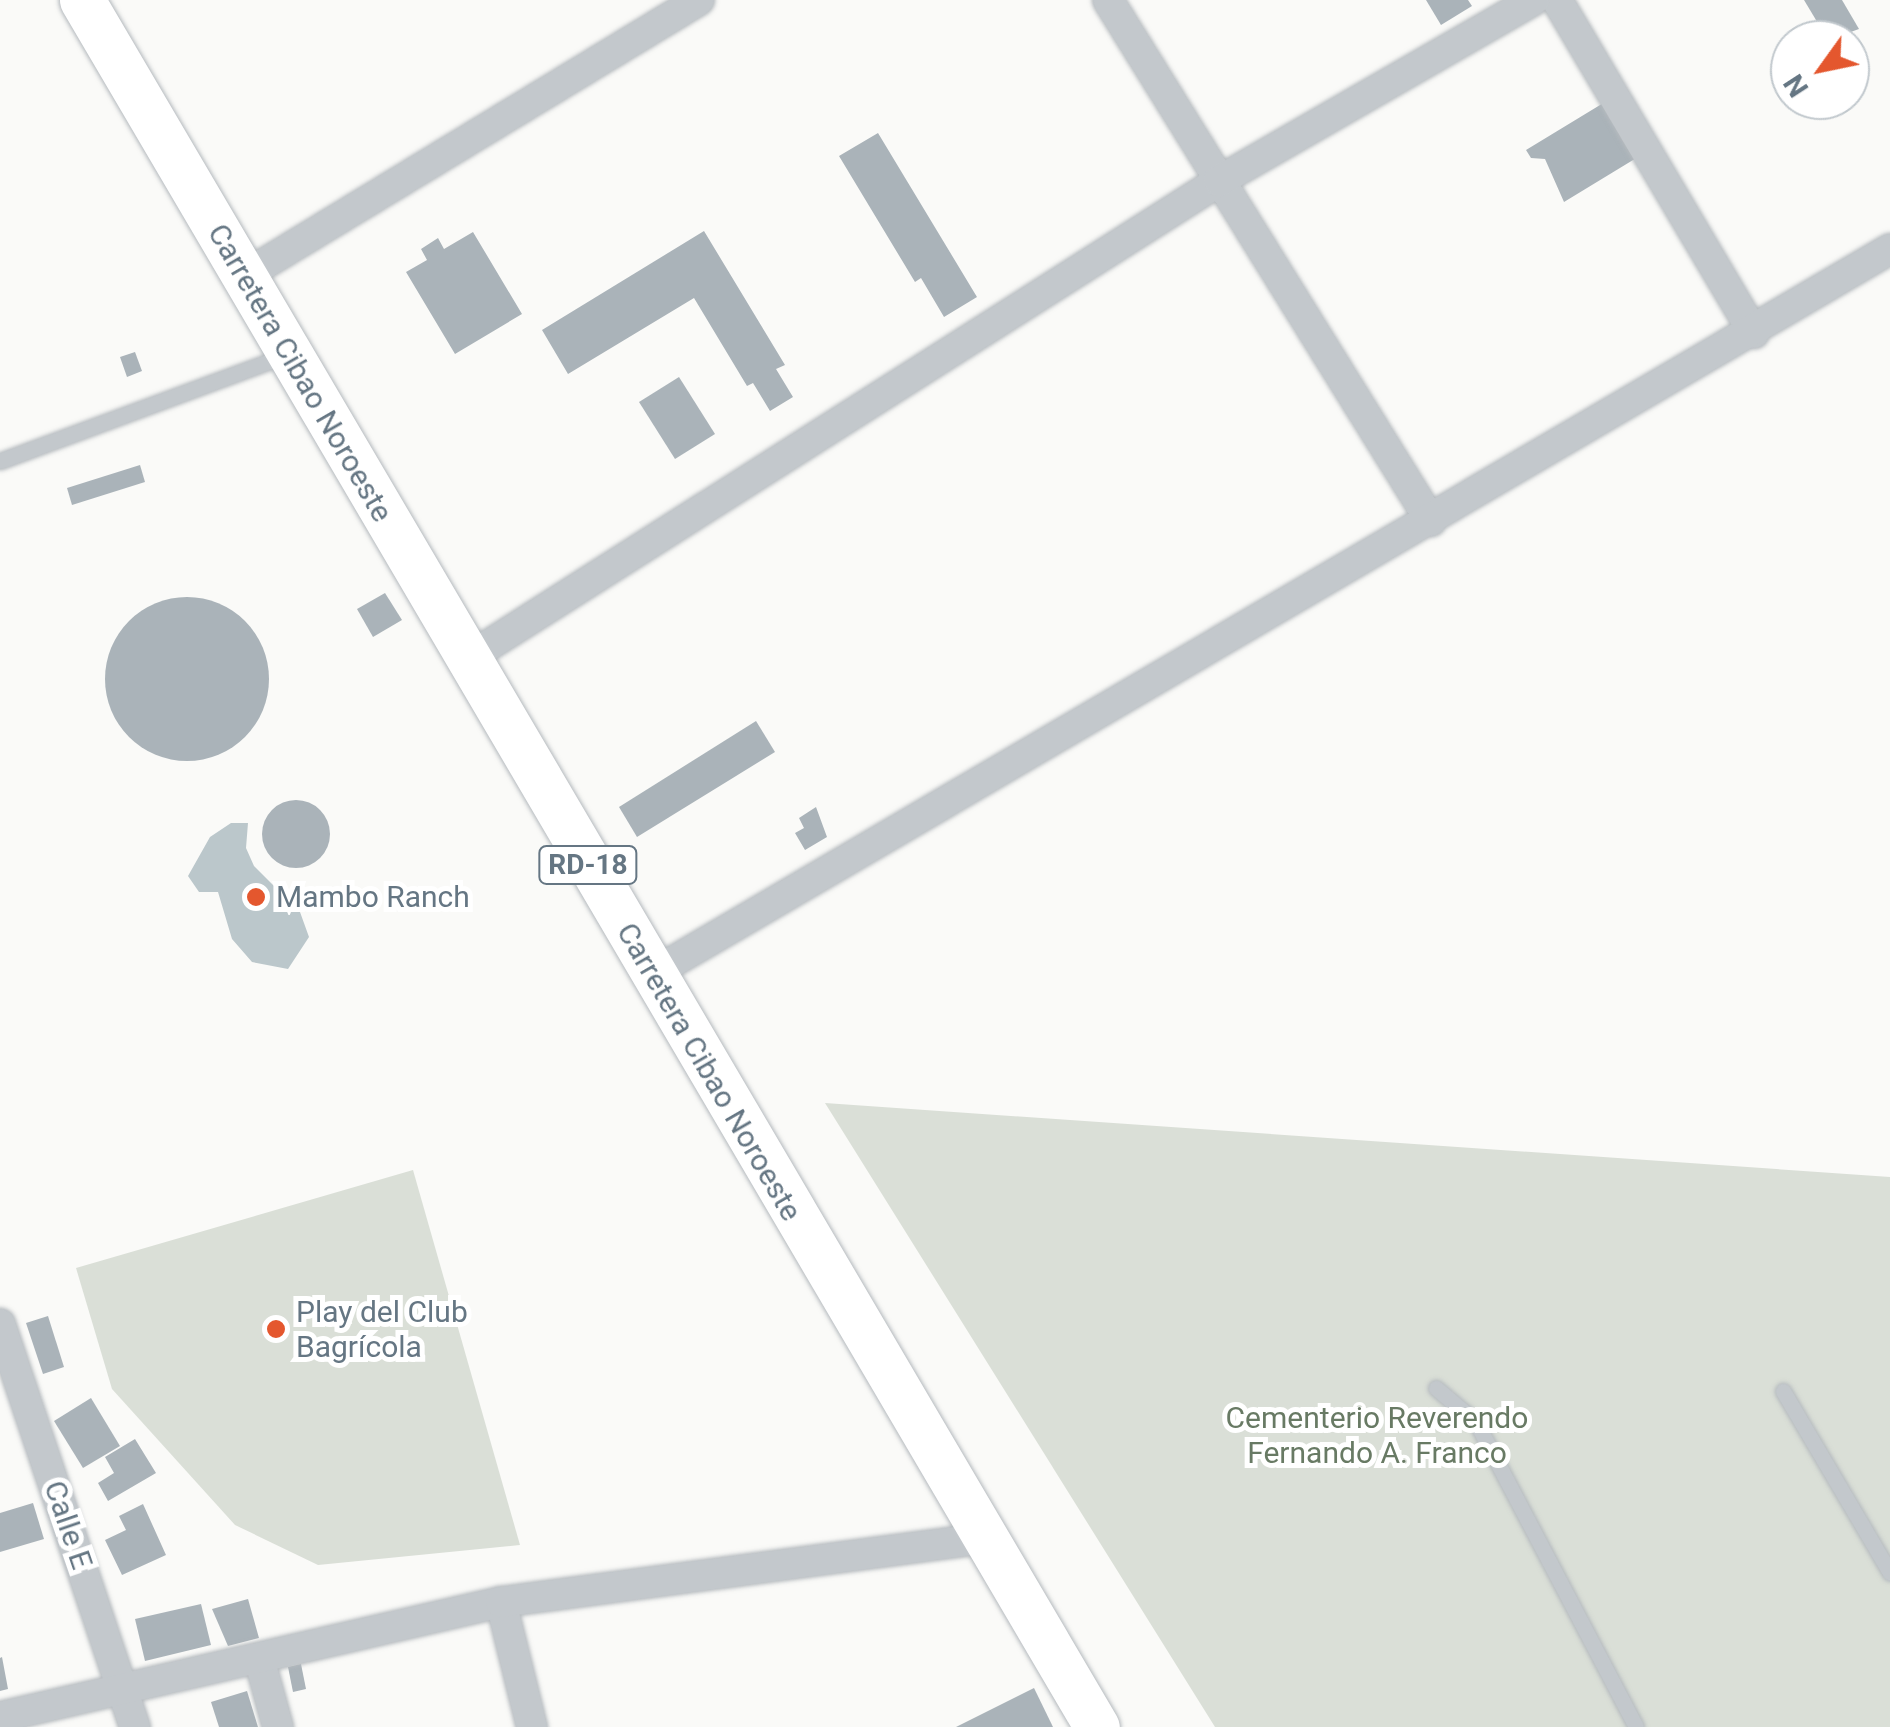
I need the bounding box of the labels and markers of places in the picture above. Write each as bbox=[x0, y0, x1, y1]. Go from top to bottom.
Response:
place label: Mambo Ranch bbox=[276, 879, 470, 915]
marker: Mambo Ranch bbox=[245, 886, 267, 908]
place label: Play del Club Bagrícola bbox=[296, 1294, 468, 1364]
marker: Play del Club Bagrícola bbox=[265, 1318, 287, 1340]

